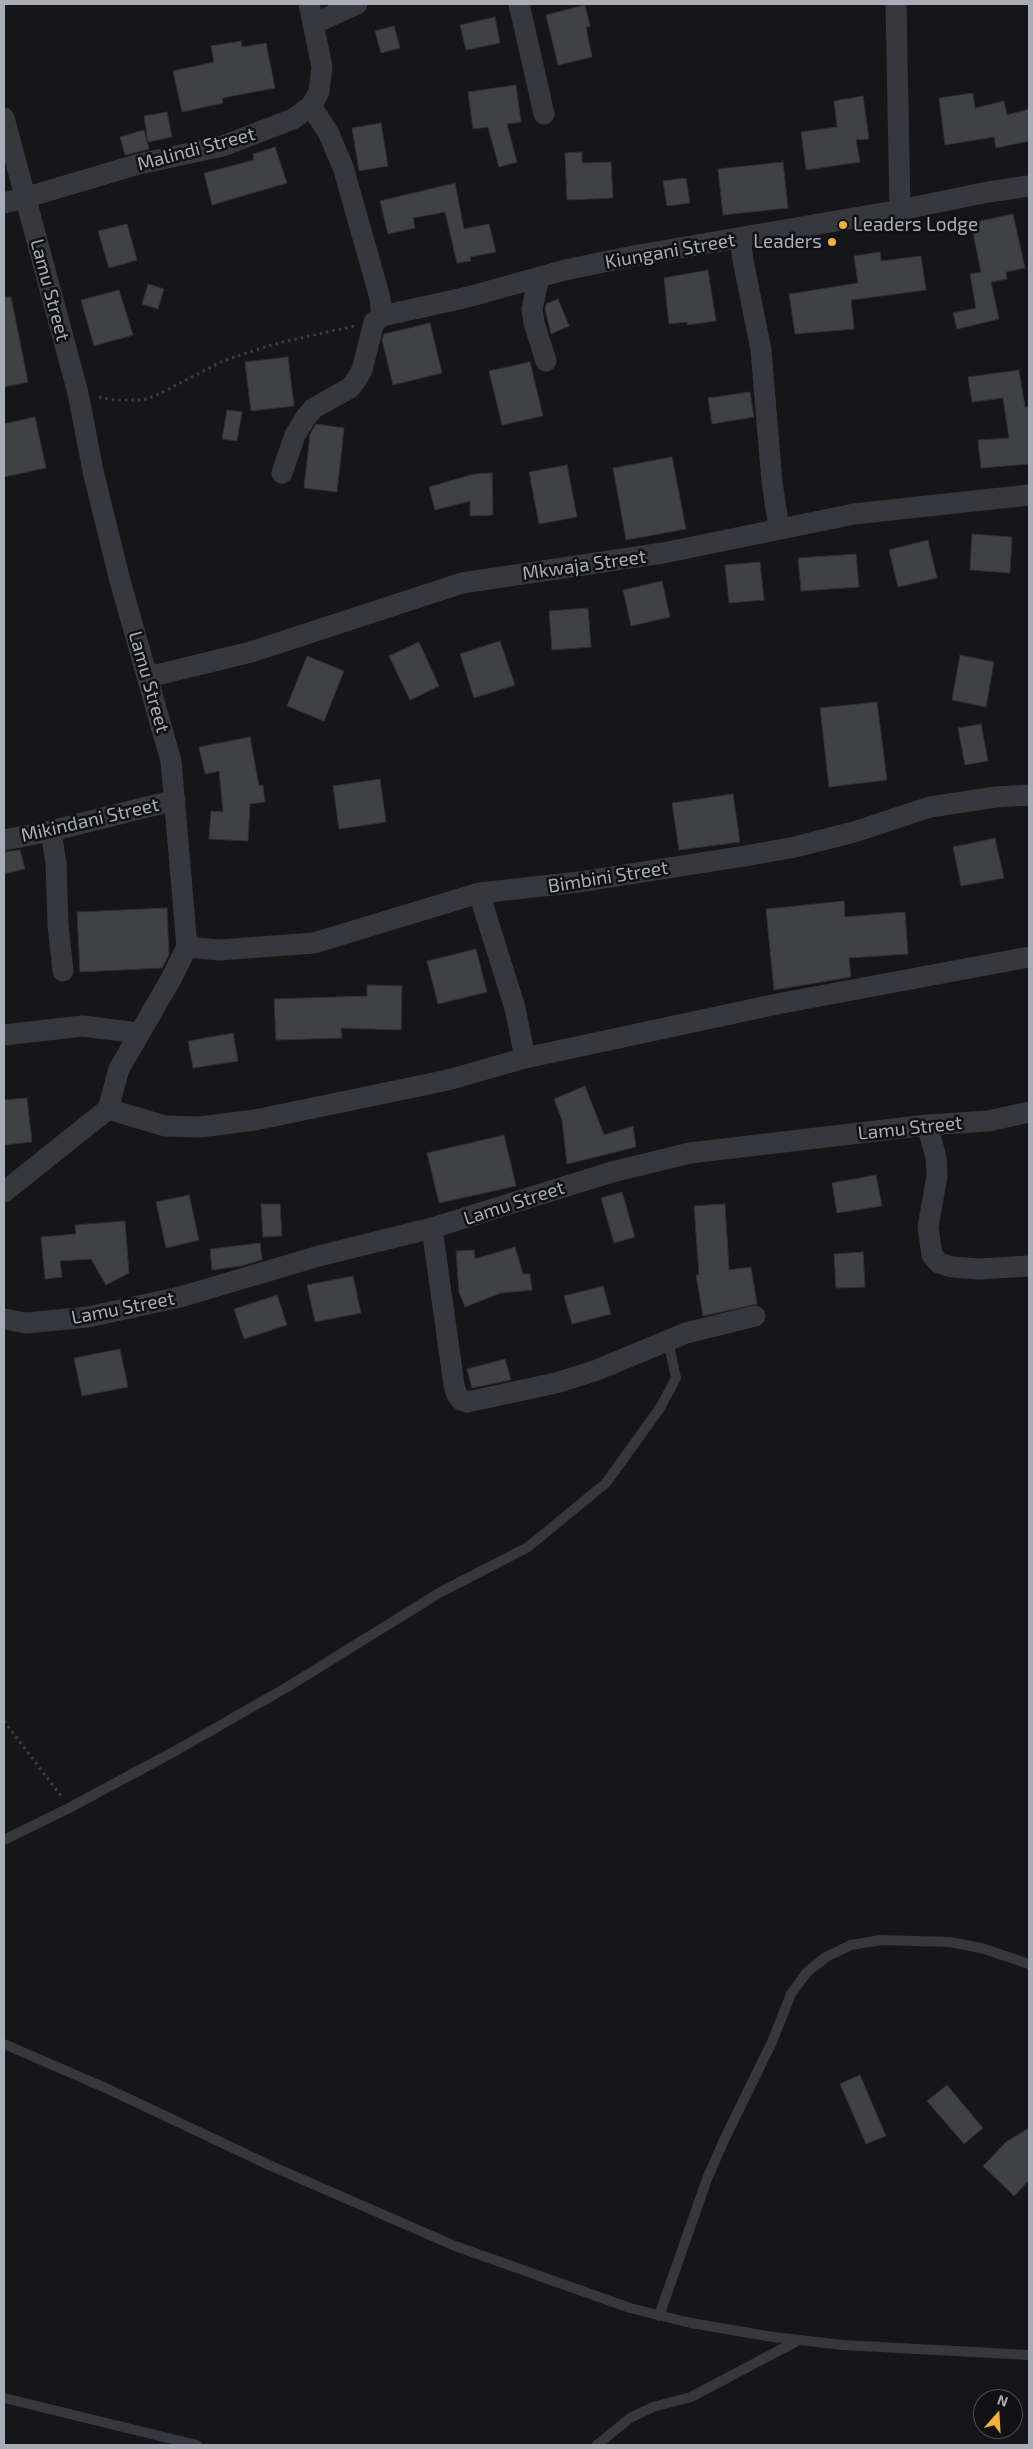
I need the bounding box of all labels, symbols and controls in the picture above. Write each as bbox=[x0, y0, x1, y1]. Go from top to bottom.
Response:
street label: Malindi Street bbox=[135, 122, 257, 176]
place label: Leaders Lodge bbox=[853, 214, 978, 236]
marker: Leaders Lodge bbox=[837, 219, 849, 231]
street label: Kiungani Street bbox=[603, 228, 737, 274]
place label: Leaders bbox=[753, 231, 822, 253]
street label: Lamu Street bbox=[25, 236, 75, 344]
marker: Leaders bbox=[826, 236, 838, 248]
street label: Mkwaja Street bbox=[521, 545, 647, 585]
street label: Lamu Street bbox=[124, 629, 174, 735]
street label: Mikindani Street bbox=[19, 793, 161, 847]
street label: Bimbini Street bbox=[546, 856, 670, 898]
street label: Lamu Street bbox=[857, 1111, 963, 1145]
street label: Lamu Street bbox=[461, 1176, 567, 1230]
street label: Lamu Street bbox=[69, 1287, 177, 1329]
north arrow bbox=[973, 2389, 1023, 2439]
text: N bbox=[995, 2391, 1010, 2410]

